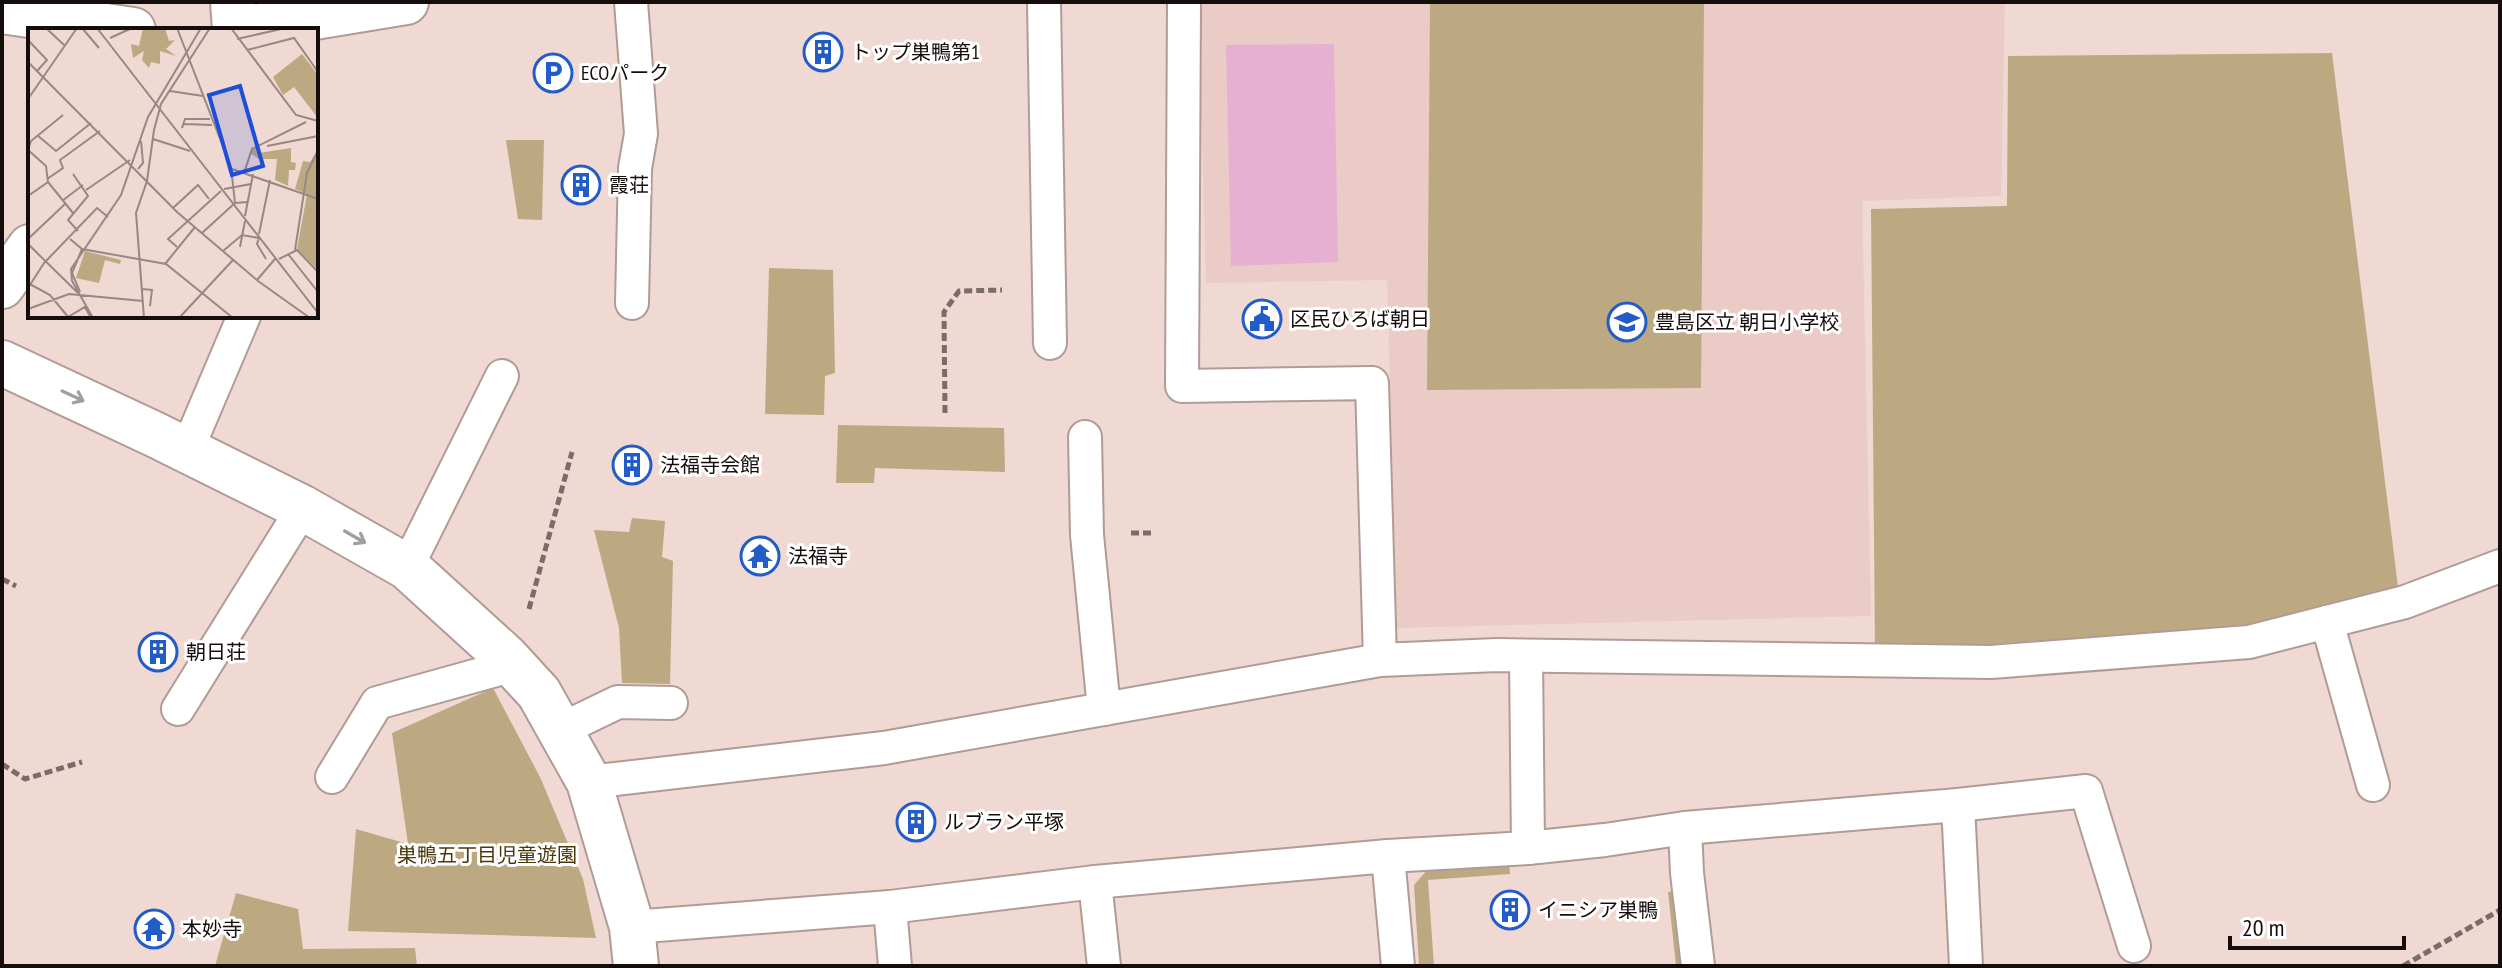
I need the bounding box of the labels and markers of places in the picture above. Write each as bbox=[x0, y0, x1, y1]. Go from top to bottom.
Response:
building icon: トップ巣鴨第1 bbox=[802, 31, 844, 73]
place label: トップ巣鴨第1 bbox=[851, 39, 980, 65]
parking icon: ECOパーク bbox=[532, 52, 574, 94]
place label: ECOパーク bbox=[581, 60, 669, 86]
building icon: 霞荘 bbox=[560, 164, 602, 206]
place label: 霞荘 bbox=[609, 172, 649, 198]
public building icon: 区民ひろば朝日 bbox=[1241, 298, 1283, 340]
school or university icon: 豊島区立 朝日小学校 bbox=[1606, 301, 1648, 343]
place label: 区民ひろば朝日 bbox=[1290, 306, 1430, 332]
place label: 豊島区立 朝日小学校 bbox=[1655, 309, 1839, 335]
building icon: 法福寺会館 bbox=[611, 444, 653, 486]
place label: 法福寺会館 bbox=[660, 452, 760, 478]
temple icon: 法福寺 bbox=[739, 535, 781, 577]
place label: 法福寺 bbox=[788, 543, 848, 569]
building icon: 朝日荘 bbox=[137, 631, 179, 673]
place label: 朝日荘 bbox=[186, 639, 246, 665]
building icon: ルブラン平塚 bbox=[895, 801, 937, 843]
place label: ルブラン平塚 bbox=[944, 809, 1064, 835]
building icon: イニシア巣鴨 bbox=[1489, 889, 1531, 931]
place label: イニシア巣鴨 bbox=[1538, 897, 1658, 923]
temple icon: 本妙寺 bbox=[133, 908, 175, 950]
place label: 本妙寺 bbox=[182, 916, 242, 942]

